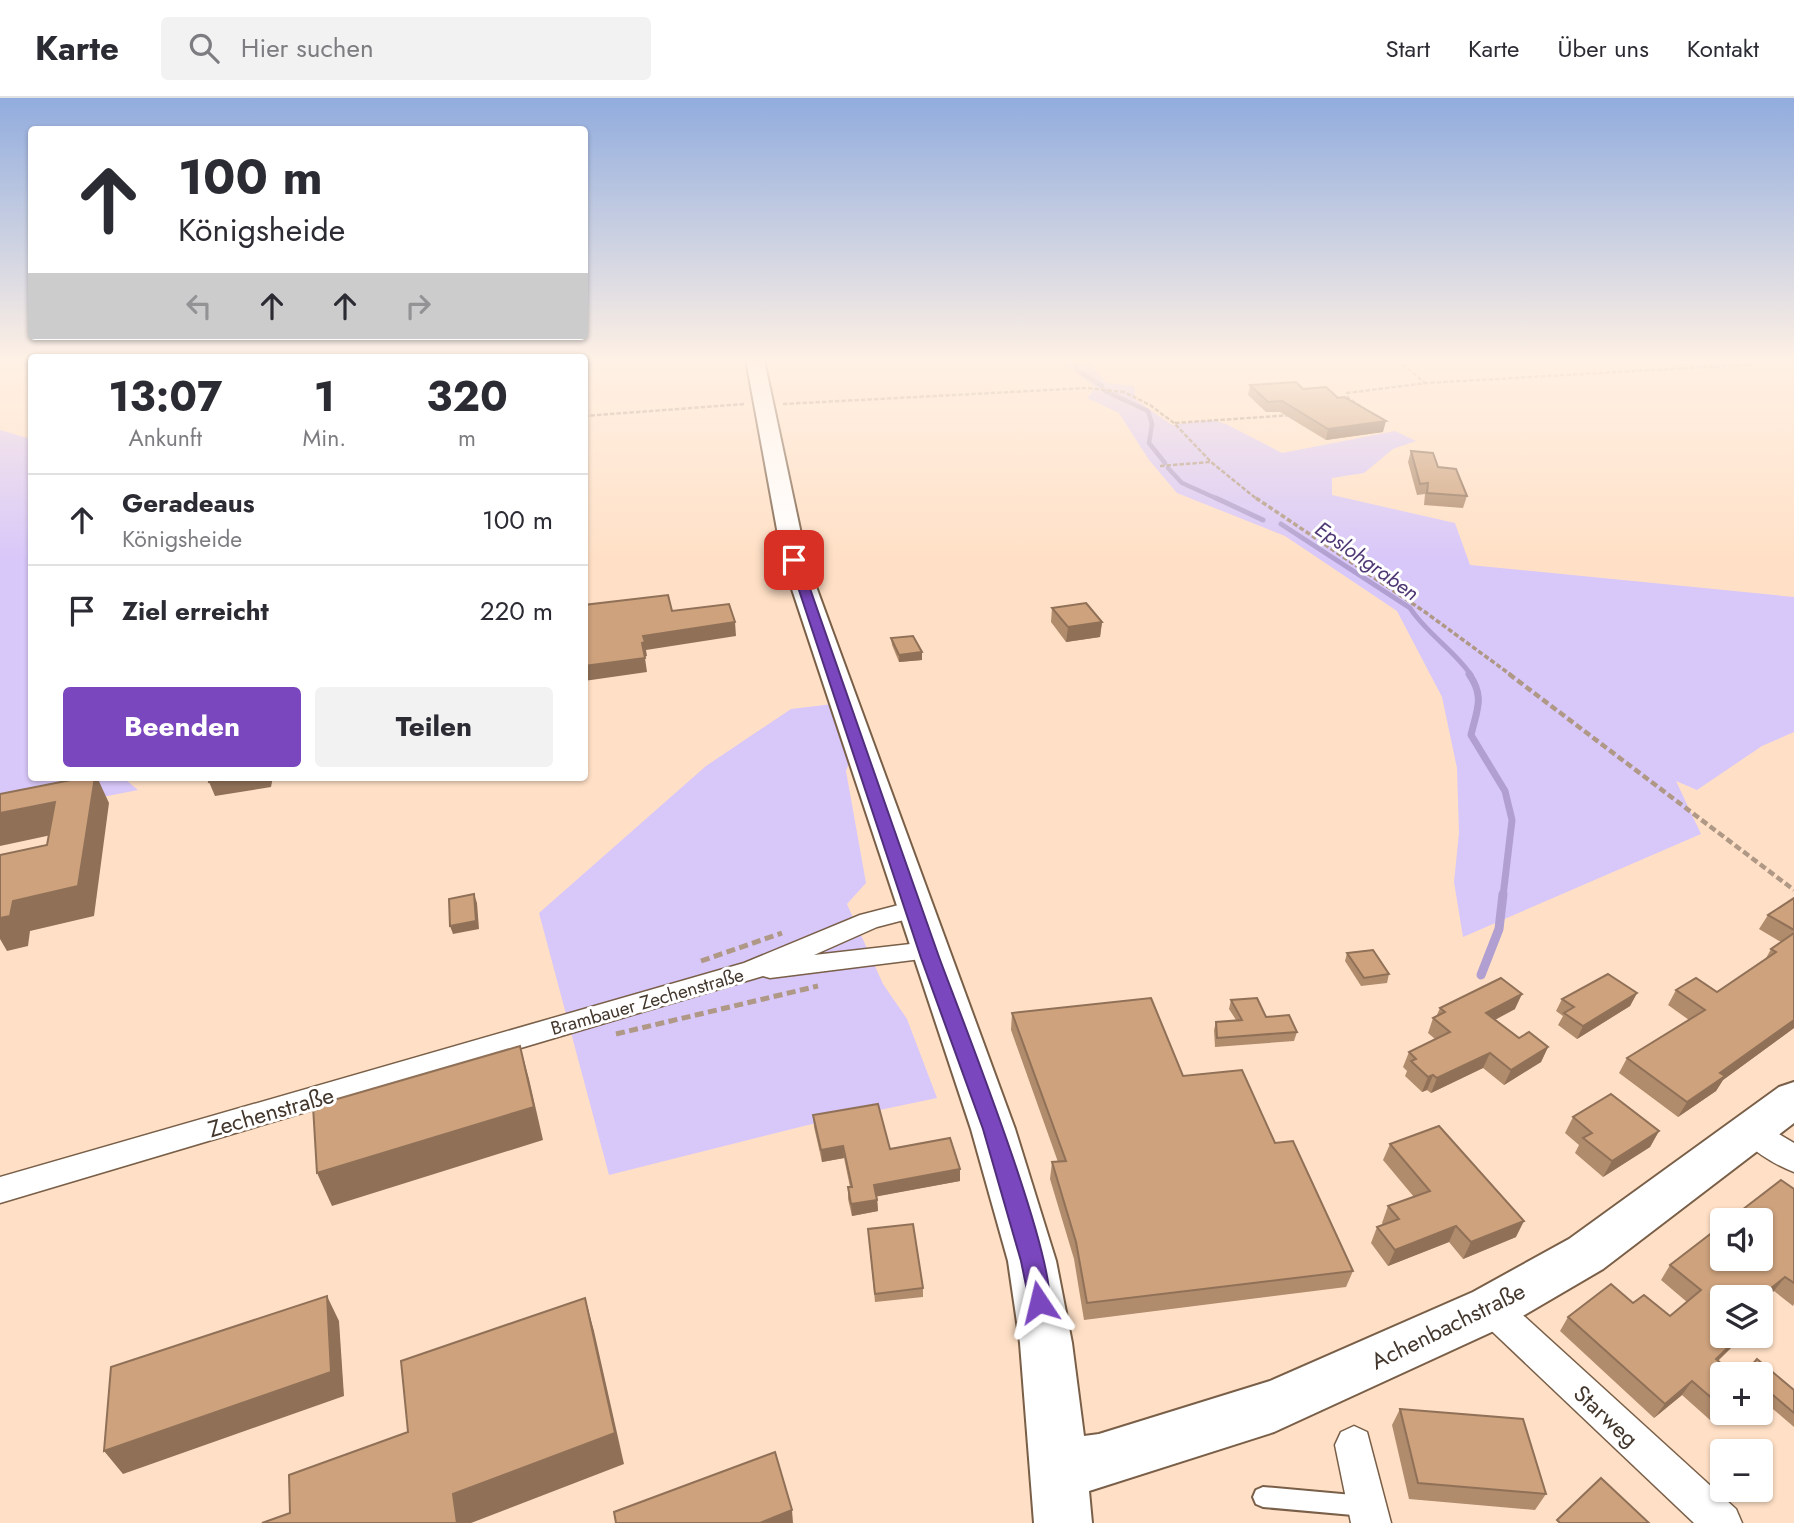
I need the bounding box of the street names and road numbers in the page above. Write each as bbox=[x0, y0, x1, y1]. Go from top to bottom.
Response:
street label: Brambauer Zechenstraße bbox=[547, 961, 747, 1042]
street label: Zechenstraße bbox=[204, 1078, 338, 1146]
street label: Achenbachstraße bbox=[1365, 1274, 1531, 1378]
street label: Starweg bbox=[1566, 1377, 1646, 1455]

